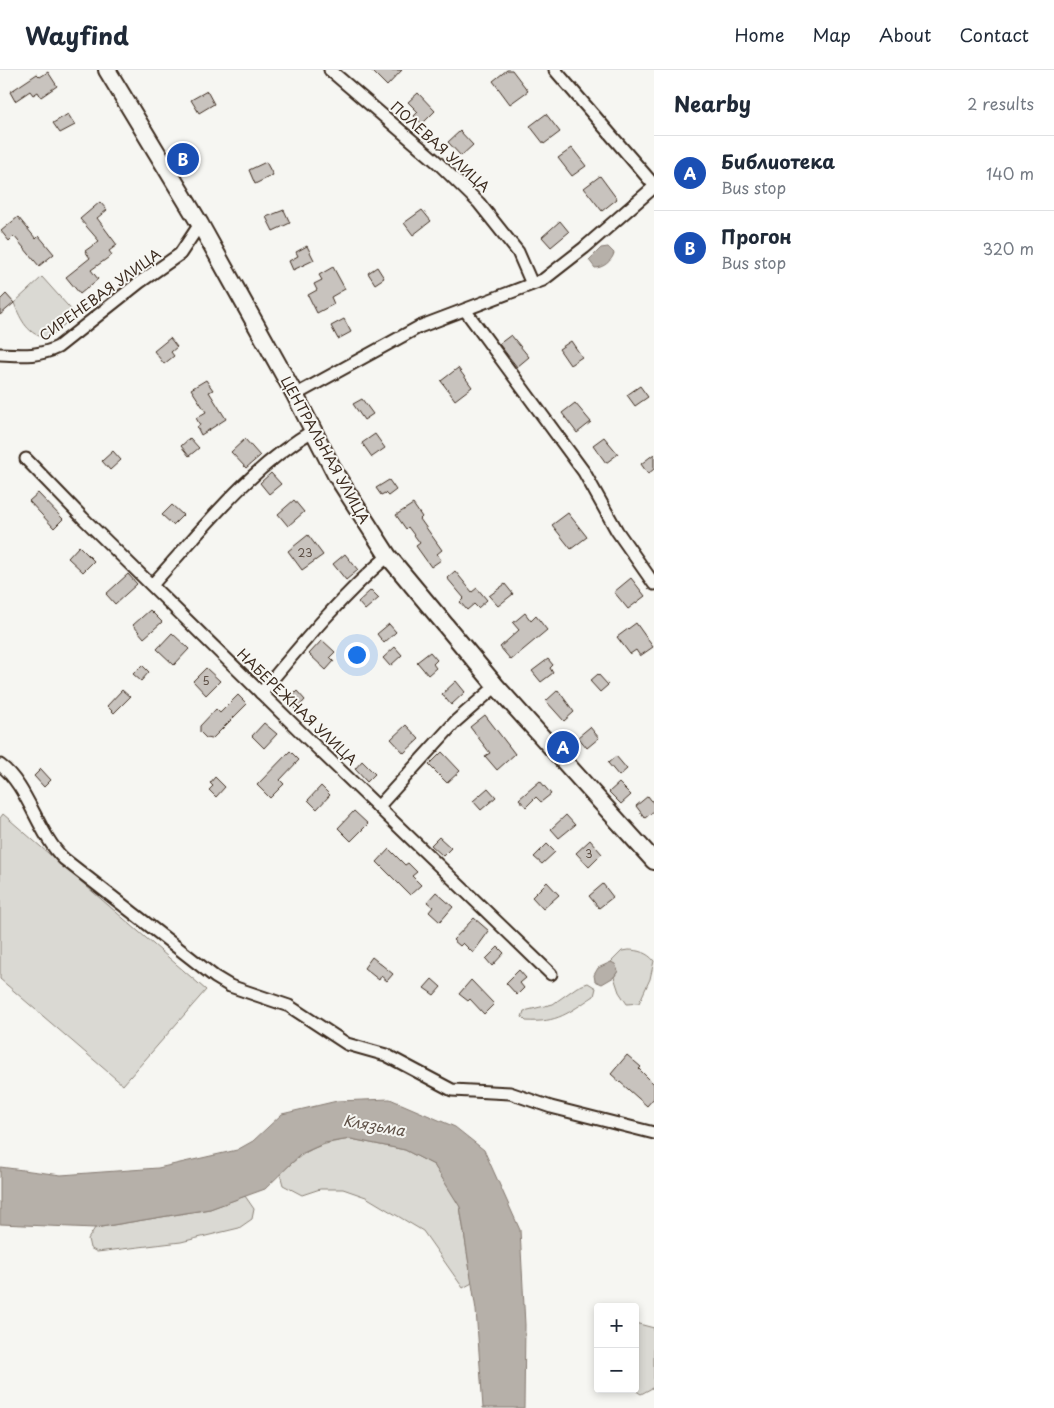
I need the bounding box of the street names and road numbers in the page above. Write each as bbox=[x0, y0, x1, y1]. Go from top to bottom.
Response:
street label: ПОЛЕВАЯ УЛИЦА bbox=[386, 96, 495, 197]
street label: СИРЕНЕВАЯ УЛИЦА bbox=[35, 243, 165, 346]
street label: ЦЕНТРАЛЬНАЯ УЛИЦА bbox=[276, 372, 375, 528]
street label: НАБЕРЕЖНАЯ УЛИЦА bbox=[233, 644, 362, 770]

